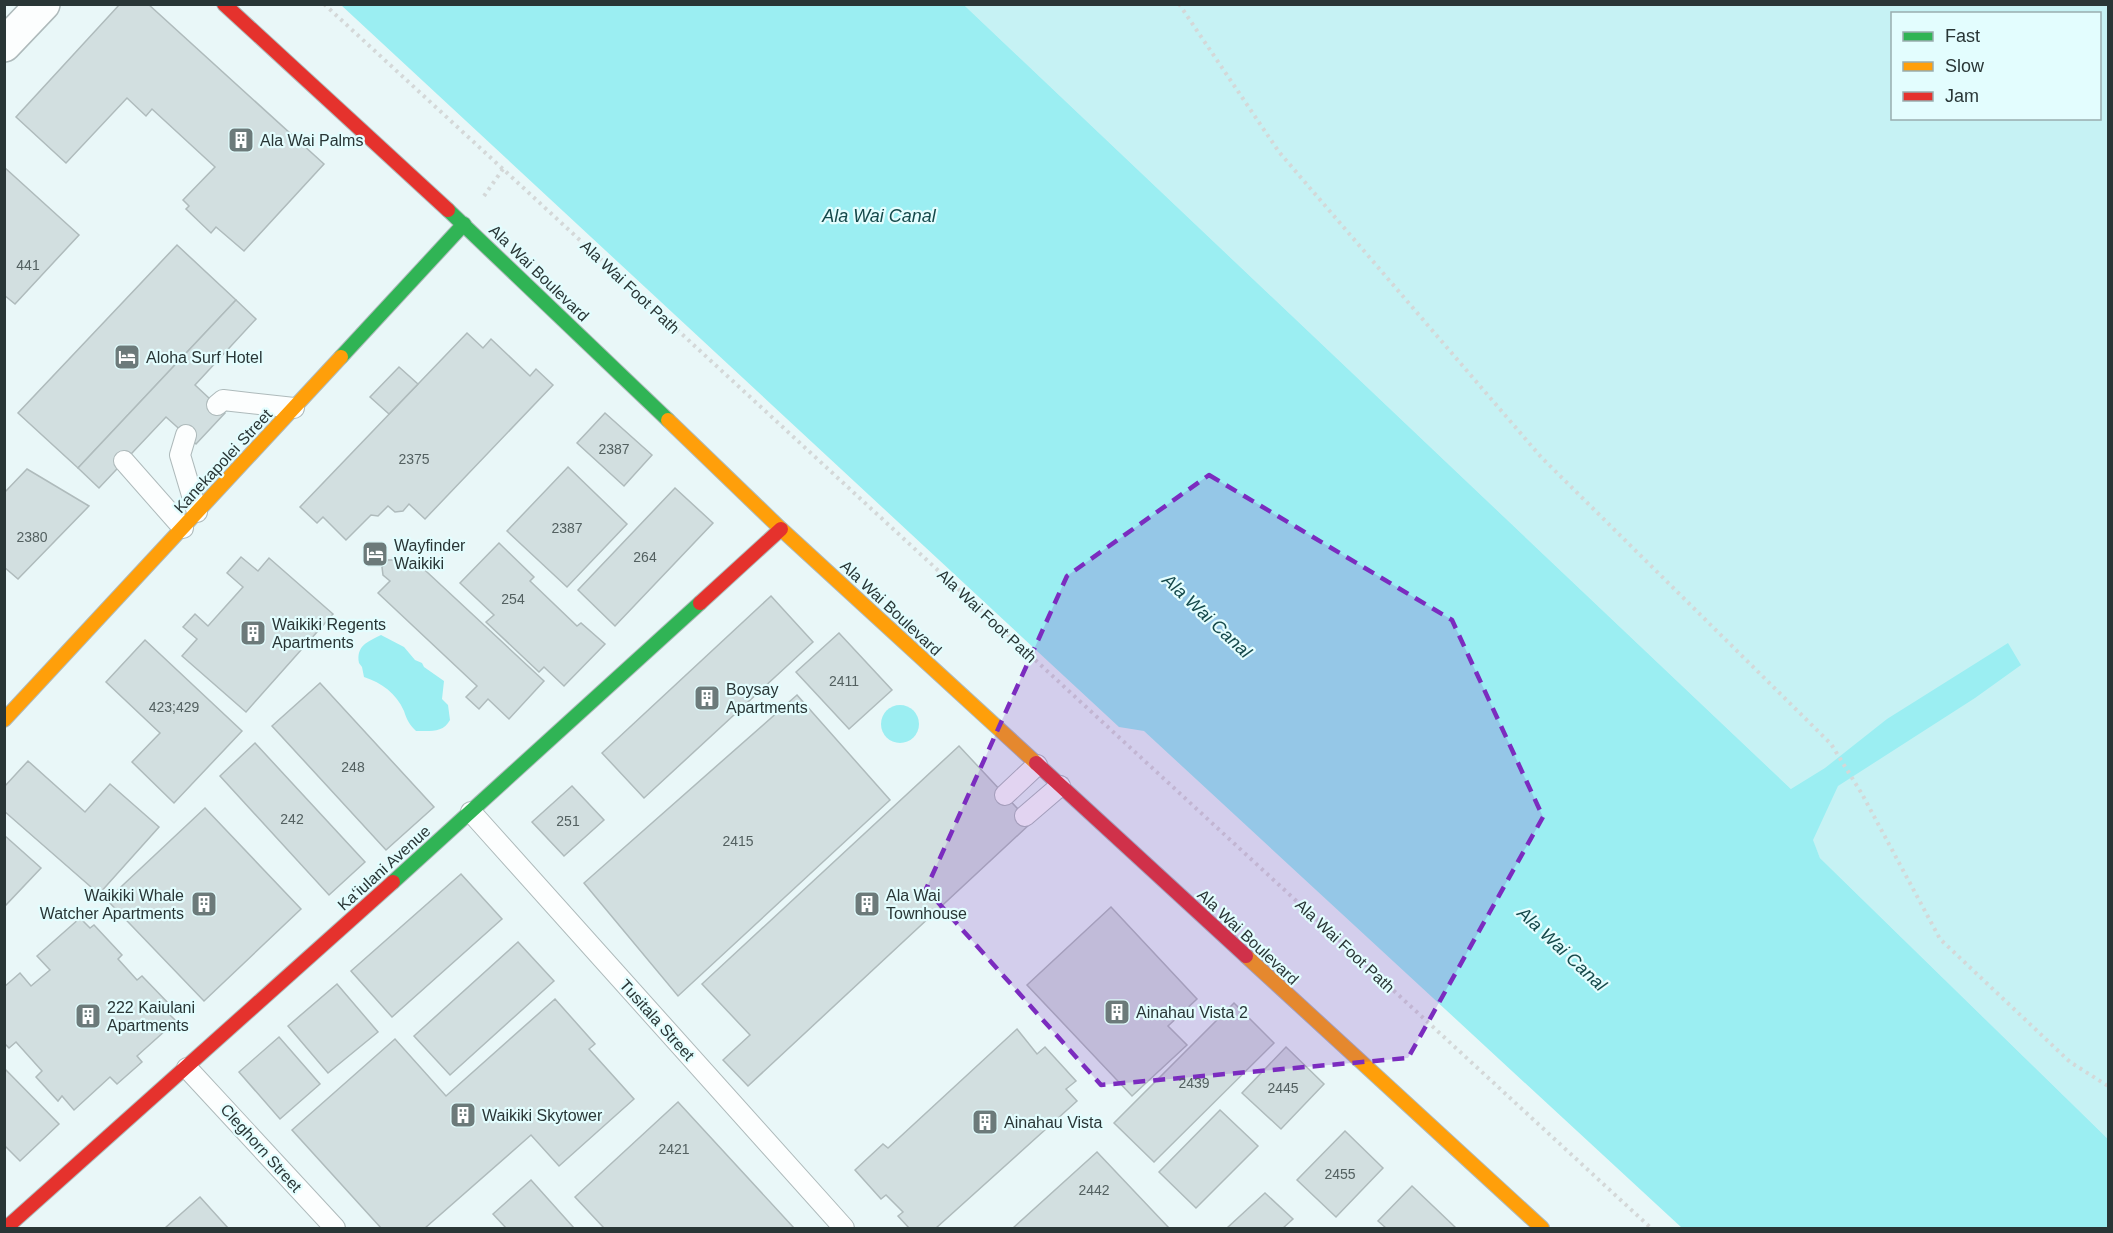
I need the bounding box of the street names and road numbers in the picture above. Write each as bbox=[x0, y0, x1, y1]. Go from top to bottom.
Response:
street label: Ala Wai Boulevard bbox=[486, 221, 592, 325]
street label: Ala Wai Foot Path bbox=[577, 237, 683, 337]
street label: Kanekapolei Street bbox=[171, 405, 276, 516]
street label: Ala Wai Boulevard bbox=[837, 557, 945, 659]
street label: Ala Wai Foot Path bbox=[934, 566, 1040, 666]
street label: Kaʻiulani Avenue bbox=[334, 822, 434, 914]
street label: Ala Wai Boulevard bbox=[1194, 886, 1302, 988]
street label: Ala Wai Foot Path bbox=[1292, 896, 1398, 996]
street label: Tusitala Street bbox=[616, 976, 698, 1064]
street label: Cleghorn Street bbox=[217, 1101, 305, 1196]

